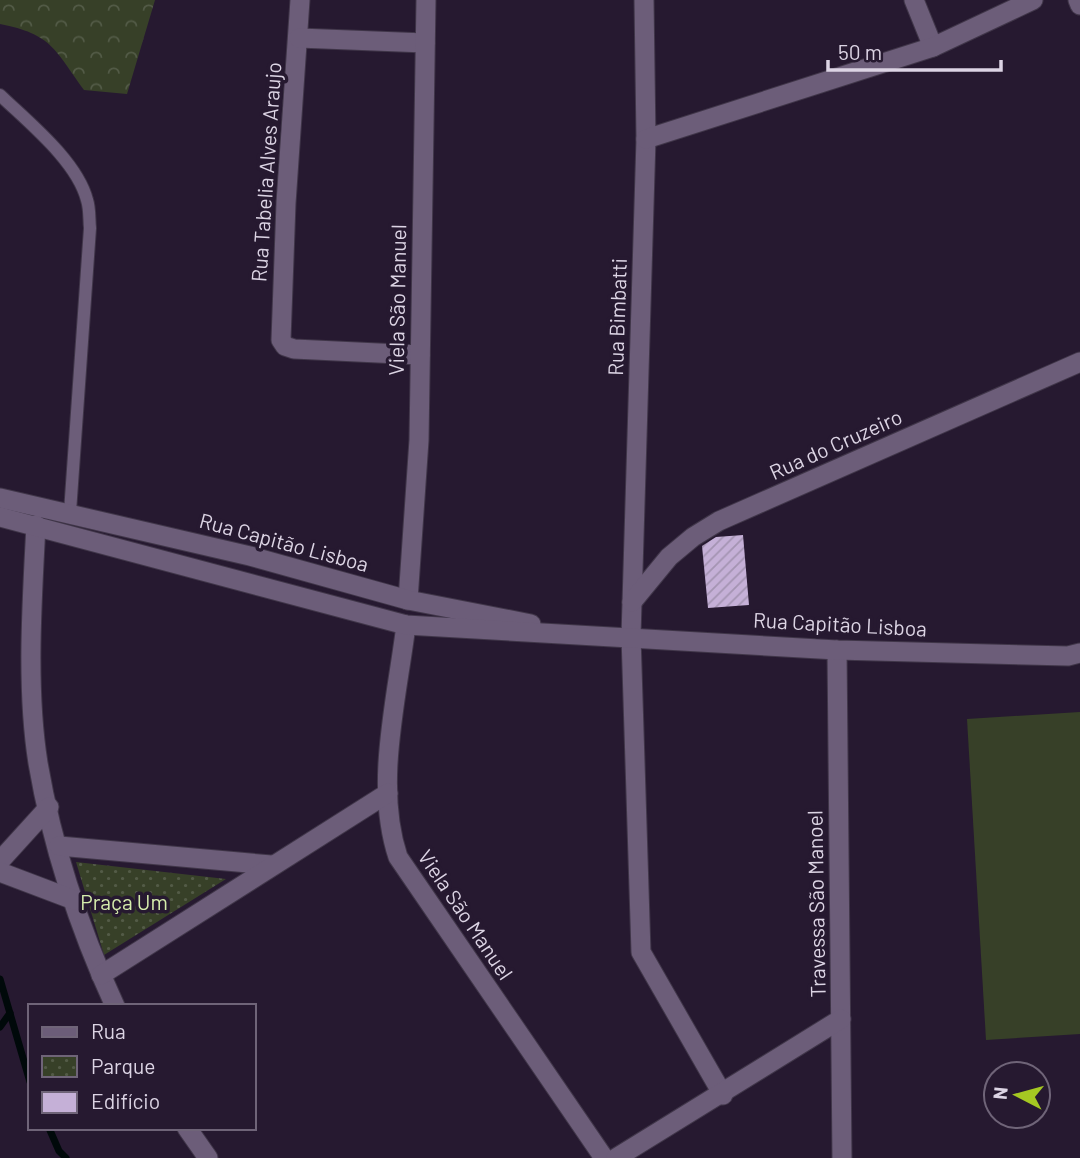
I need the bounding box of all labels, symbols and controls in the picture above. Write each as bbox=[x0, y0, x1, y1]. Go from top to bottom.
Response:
scale bar bbox=[828, 28, 1001, 72]
text: 50 m bbox=[838, 39, 882, 64]
street label: Rua Tabelia Alves Araujo bbox=[245, 61, 286, 283]
street label: Viela São Manuel bbox=[383, 224, 410, 376]
street label: Rua Bimbatti bbox=[602, 258, 631, 376]
street label: Rua do Cruzeiro bbox=[765, 403, 906, 484]
street label: Rua Capitão Lisboa bbox=[197, 507, 372, 576]
street label: Rua Capitão Lisboa bbox=[753, 606, 928, 641]
street label: Travessa São Manoel bbox=[801, 810, 830, 998]
street label: Viela São Manuel bbox=[414, 844, 519, 984]
park label: Praça Um bbox=[80, 889, 168, 914]
legend bbox=[28, 1004, 256, 1130]
text: Rua bbox=[91, 1018, 126, 1043]
text: Parque bbox=[91, 1053, 156, 1078]
north arrow bbox=[982, 1060, 1052, 1130]
text: N bbox=[987, 1086, 1012, 1101]
text: Edifício bbox=[91, 1088, 160, 1113]

